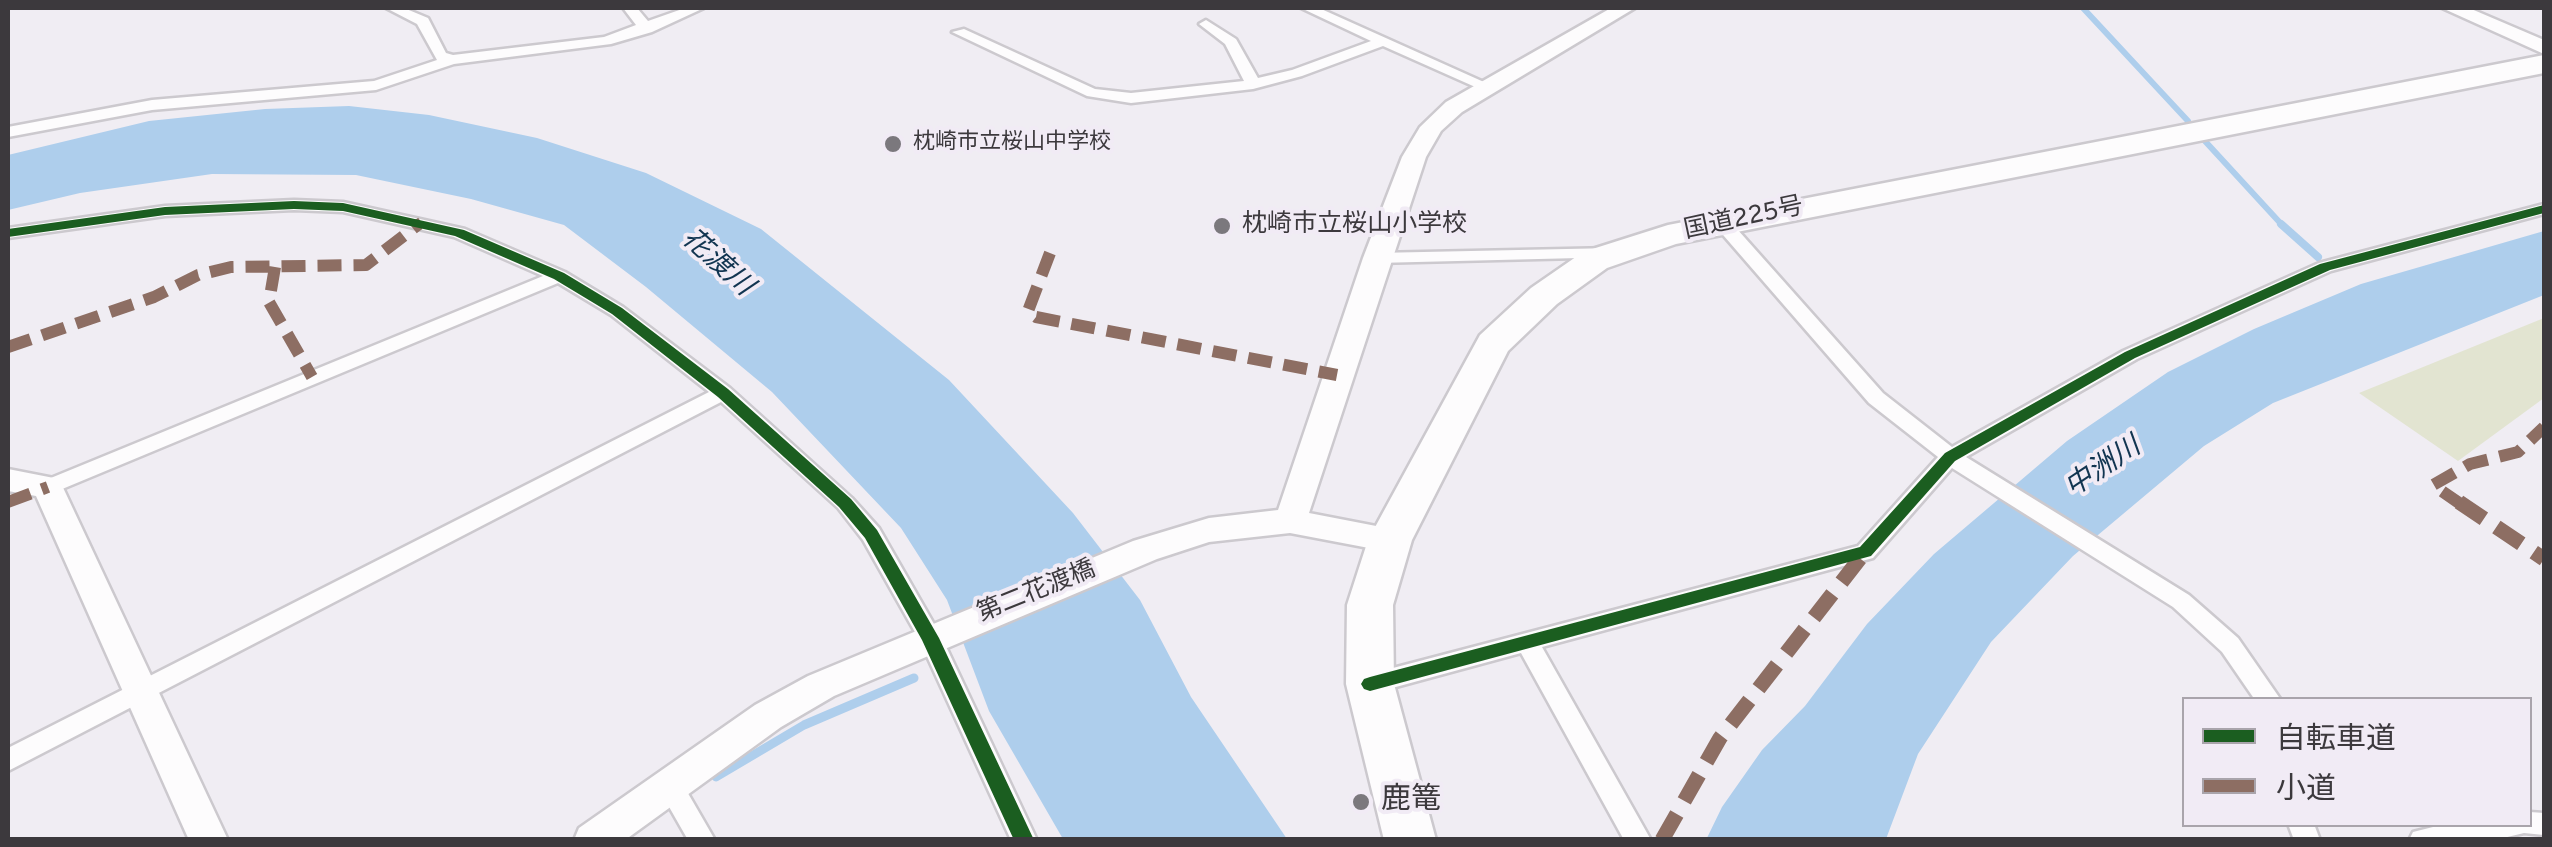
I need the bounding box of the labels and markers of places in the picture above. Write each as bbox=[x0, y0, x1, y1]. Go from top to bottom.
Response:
place label: 枕崎市立桜山中学校 bbox=[913, 131, 1111, 157]
marker: 枕崎市立桜山中学校 bbox=[882, 133, 904, 155]
place label: 枕崎市立桜山小学校 bbox=[1242, 211, 1467, 241]
marker: 枕崎市立桜山小学校 bbox=[1211, 215, 1233, 237]
place label: 鹿篭 bbox=[1381, 784, 1441, 820]
marker: 鹿篭 bbox=[1350, 791, 1372, 813]

